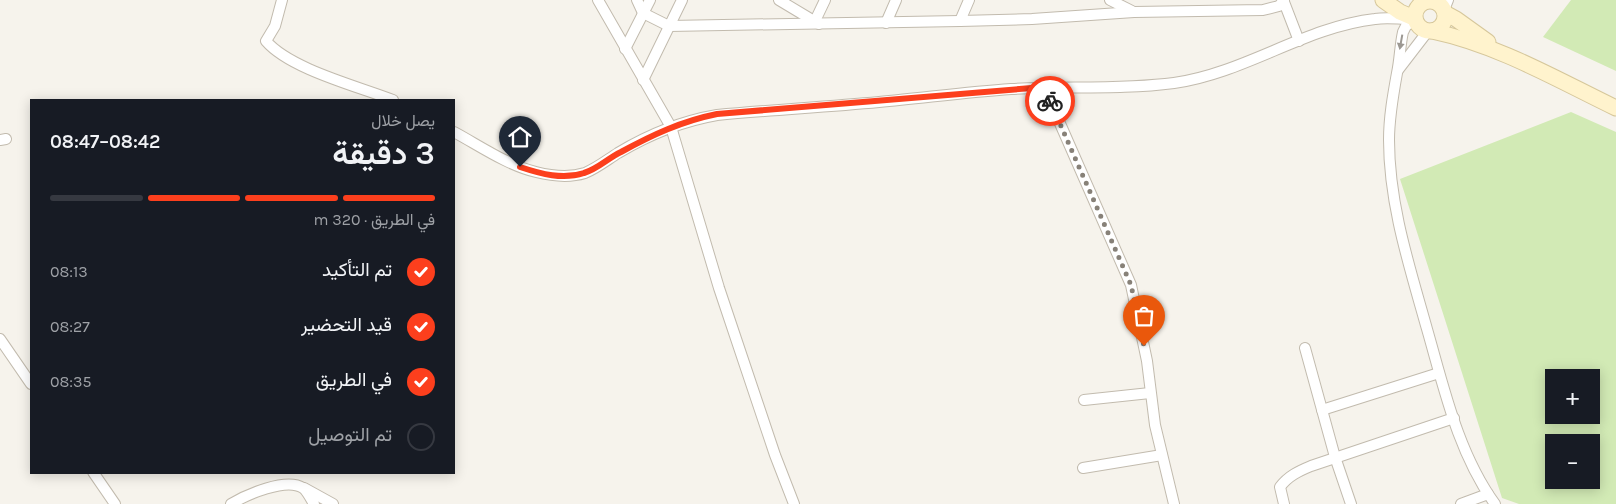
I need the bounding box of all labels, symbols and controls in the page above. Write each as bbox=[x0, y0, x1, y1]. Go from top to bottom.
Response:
one-way arrow bbox=[1397, 34, 1405, 50]
courier bbox=[1025, 76, 1075, 126]
icon: bike bbox=[1036, 87, 1064, 115]
text: يصل خلال bbox=[371, 111, 435, 130]
pin bbox=[499, 116, 541, 167]
icon: home bbox=[506, 123, 534, 151]
text: 08:42–08:47 bbox=[50, 131, 160, 153]
text: 3 دقيقة bbox=[332, 135, 435, 172]
text: في الطريق · 320 m bbox=[313, 210, 435, 229]
icon: check bbox=[407, 258, 435, 286]
text: تم التأكيد bbox=[322, 259, 392, 281]
text: 08:13 bbox=[50, 262, 88, 281]
pin bbox=[1123, 295, 1165, 346]
icon: bag bbox=[1130, 302, 1158, 330]
icon: check bbox=[407, 313, 435, 341]
text: قيد التحضير bbox=[301, 314, 392, 336]
text: 08:27 bbox=[50, 317, 90, 336]
icon: check bbox=[407, 368, 435, 396]
text: في الطريق bbox=[316, 369, 392, 391]
map controls bbox=[1545, 369, 1600, 489]
button: + bbox=[1545, 369, 1600, 424]
text: 08:35 bbox=[50, 372, 92, 391]
text: تم التوصيل bbox=[308, 424, 392, 446]
button: − bbox=[1545, 434, 1600, 489]

